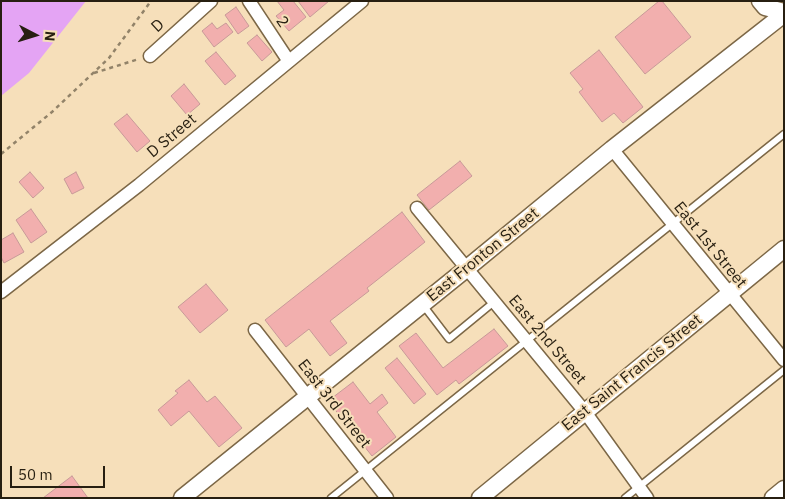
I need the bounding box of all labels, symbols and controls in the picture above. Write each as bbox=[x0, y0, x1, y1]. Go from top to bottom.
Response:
north arrow bbox=[10, 10, 60, 60]
street label: 2 bbox=[271, 13, 293, 31]
street label: D bbox=[148, 15, 168, 37]
text: N bbox=[41, 30, 59, 42]
street label: D Street bbox=[143, 110, 201, 162]
street label: East 1st Street bbox=[669, 198, 751, 292]
street label: East Fronton Street bbox=[423, 204, 543, 306]
street label: East 2nd Street bbox=[504, 291, 590, 389]
street label: East Saint Francis Street bbox=[558, 311, 706, 435]
street label: East 3rd Street bbox=[293, 356, 375, 452]
scale bar bbox=[12, 456, 108, 488]
text: 50 m bbox=[18, 465, 53, 484]

